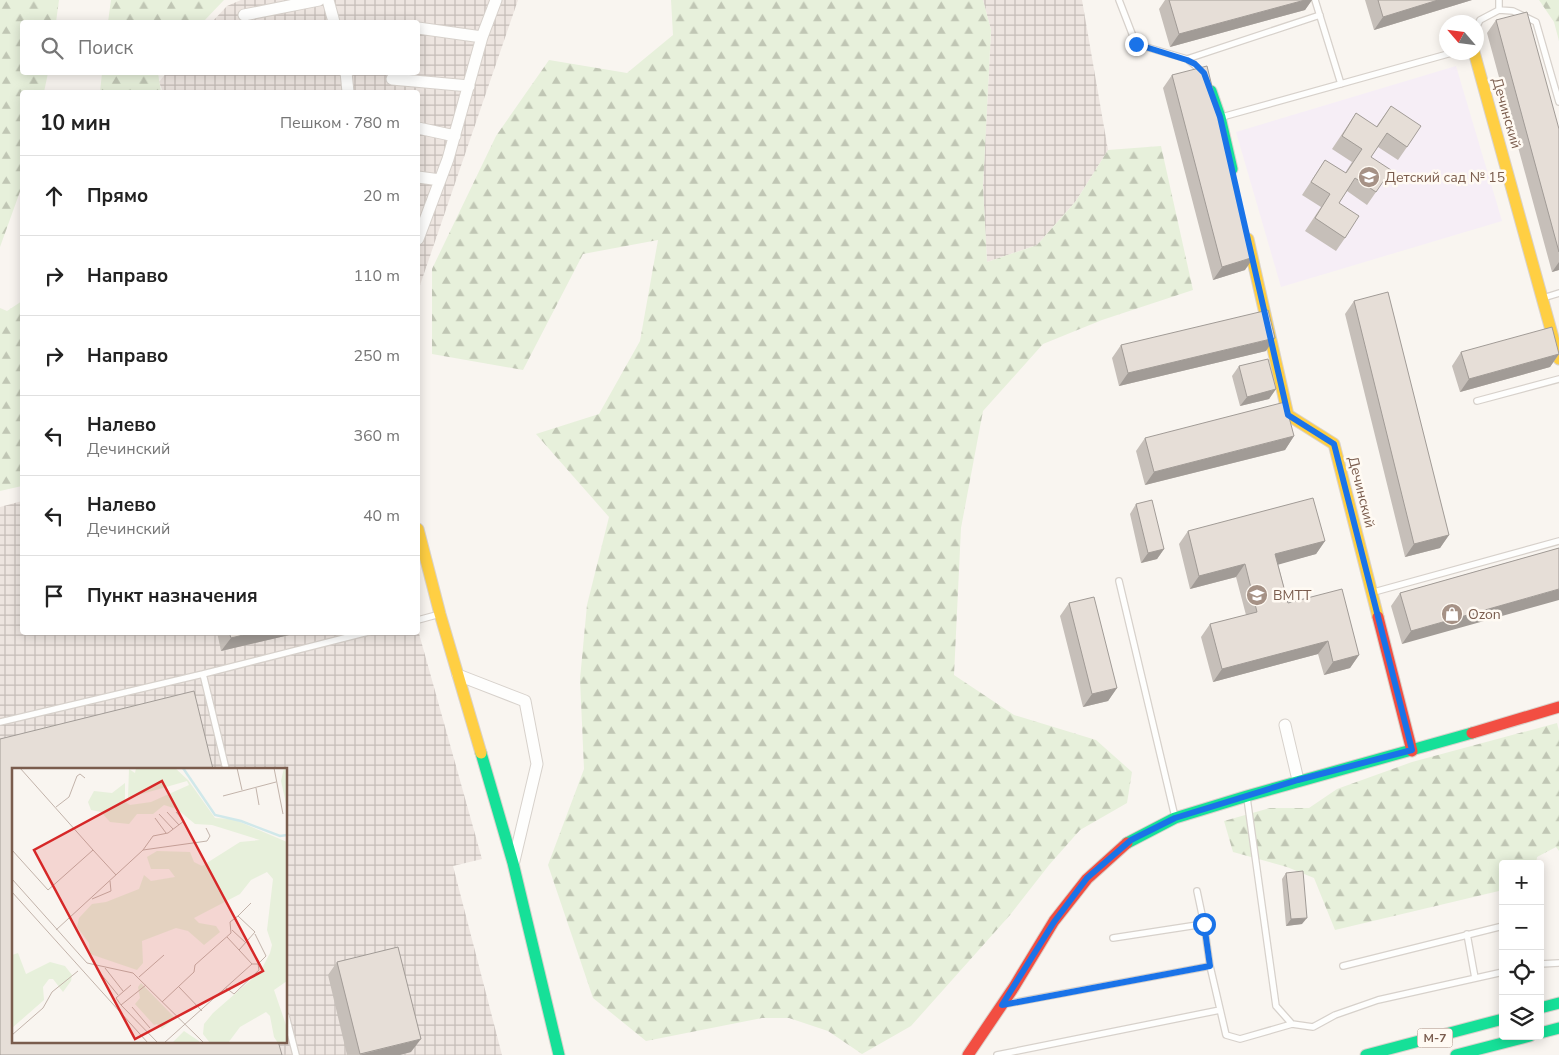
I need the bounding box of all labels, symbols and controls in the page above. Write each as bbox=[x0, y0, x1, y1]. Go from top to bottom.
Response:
north arrow bbox=[1439, 15, 1484, 60]
search box bbox=[20, 20, 420, 75]
route end bbox=[1125, 33, 1148, 56]
icon: search bbox=[38, 34, 66, 62]
text: Поиск bbox=[78, 35, 133, 61]
street label: Дечинский bbox=[1487, 75, 1526, 151]
text: 10 мин bbox=[40, 109, 111, 137]
text: Пешком · 780 m bbox=[280, 112, 400, 134]
school or university icon: Детский сад № 15 bbox=[1357, 165, 1381, 189]
place label: Детский сад № 15 bbox=[1385, 168, 1505, 187]
icon: ahead bbox=[40, 182, 68, 210]
text: Прямо bbox=[87, 183, 148, 209]
text: 20 m bbox=[363, 185, 400, 207]
icon: right bbox=[40, 262, 68, 290]
text: Направо bbox=[87, 263, 168, 289]
text: 110 m bbox=[353, 265, 400, 287]
icon: right bbox=[40, 342, 68, 370]
text: Направо bbox=[87, 343, 168, 369]
text: 250 m bbox=[353, 345, 400, 367]
text: Налево bbox=[87, 412, 156, 438]
icon: left bbox=[40, 422, 68, 450]
text: 360 m bbox=[353, 425, 400, 447]
text: Дечинский bbox=[87, 438, 170, 460]
street label: Дечинский bbox=[1343, 454, 1380, 530]
text: Налево bbox=[87, 492, 156, 518]
icon: left bbox=[40, 502, 68, 530]
text: 40 m bbox=[363, 505, 400, 527]
text: Дечинский bbox=[87, 518, 170, 540]
icon: arrive bbox=[40, 582, 68, 610]
text: Пункт назначения bbox=[87, 583, 258, 609]
school or university icon: ВМТТ bbox=[1245, 583, 1269, 607]
place label: ВМТТ bbox=[1273, 586, 1312, 605]
shop icon: Ozon bbox=[1440, 602, 1464, 626]
place label: Ozon bbox=[1468, 605, 1501, 624]
inset map bbox=[12, 768, 288, 1042]
map controls bbox=[1499, 860, 1544, 1040]
button: + bbox=[1499, 860, 1544, 905]
button: − bbox=[1499, 905, 1544, 950]
route start bbox=[1193, 913, 1216, 936]
button: locate bbox=[1499, 950, 1544, 995]
button: layers bbox=[1499, 995, 1544, 1040]
road number: М-7 bbox=[1418, 1028, 1452, 1048]

